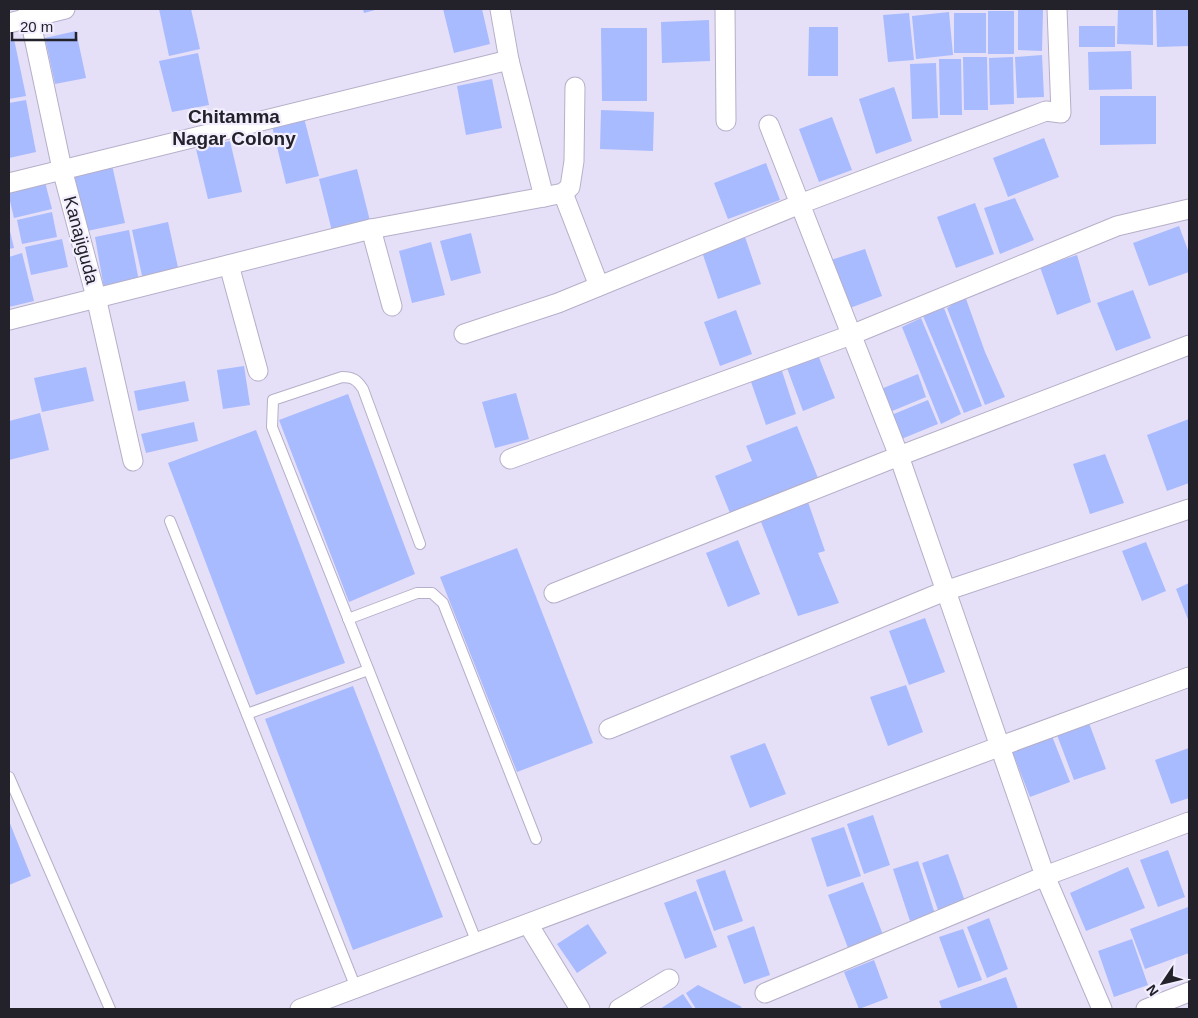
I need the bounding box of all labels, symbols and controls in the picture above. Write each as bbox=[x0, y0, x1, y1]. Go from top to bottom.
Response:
scale bar bbox=[12, 10, 76, 42]
text: 20 m bbox=[20, 18, 53, 35]
district label: Chitamma Nagar Colony bbox=[172, 106, 296, 149]
street label: Kanajiguda bbox=[60, 194, 103, 287]
north arrow bbox=[1138, 958, 1188, 1008]
text: N bbox=[1143, 982, 1162, 999]

